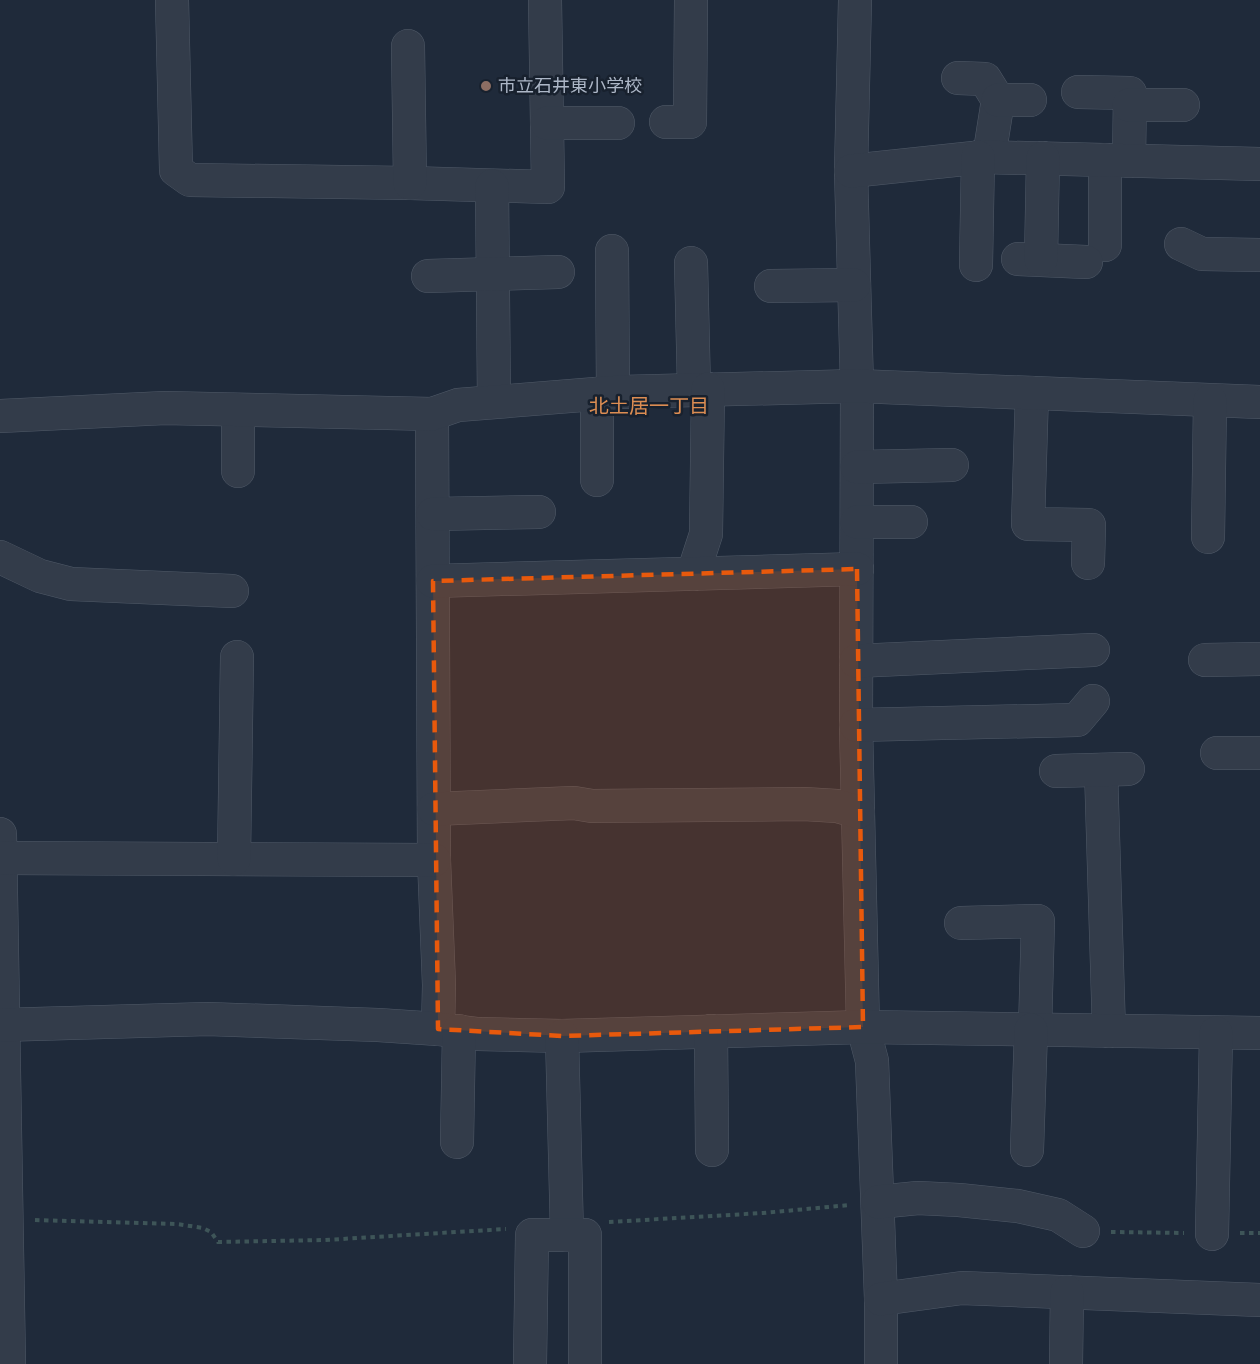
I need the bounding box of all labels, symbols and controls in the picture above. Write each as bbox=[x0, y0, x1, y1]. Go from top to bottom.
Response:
place label: 市立石井東小学校 bbox=[498, 76, 642, 96]
marker: 市立石井東小学校 bbox=[479, 79, 493, 93]
district label: 北土居一丁目 bbox=[589, 395, 709, 417]

